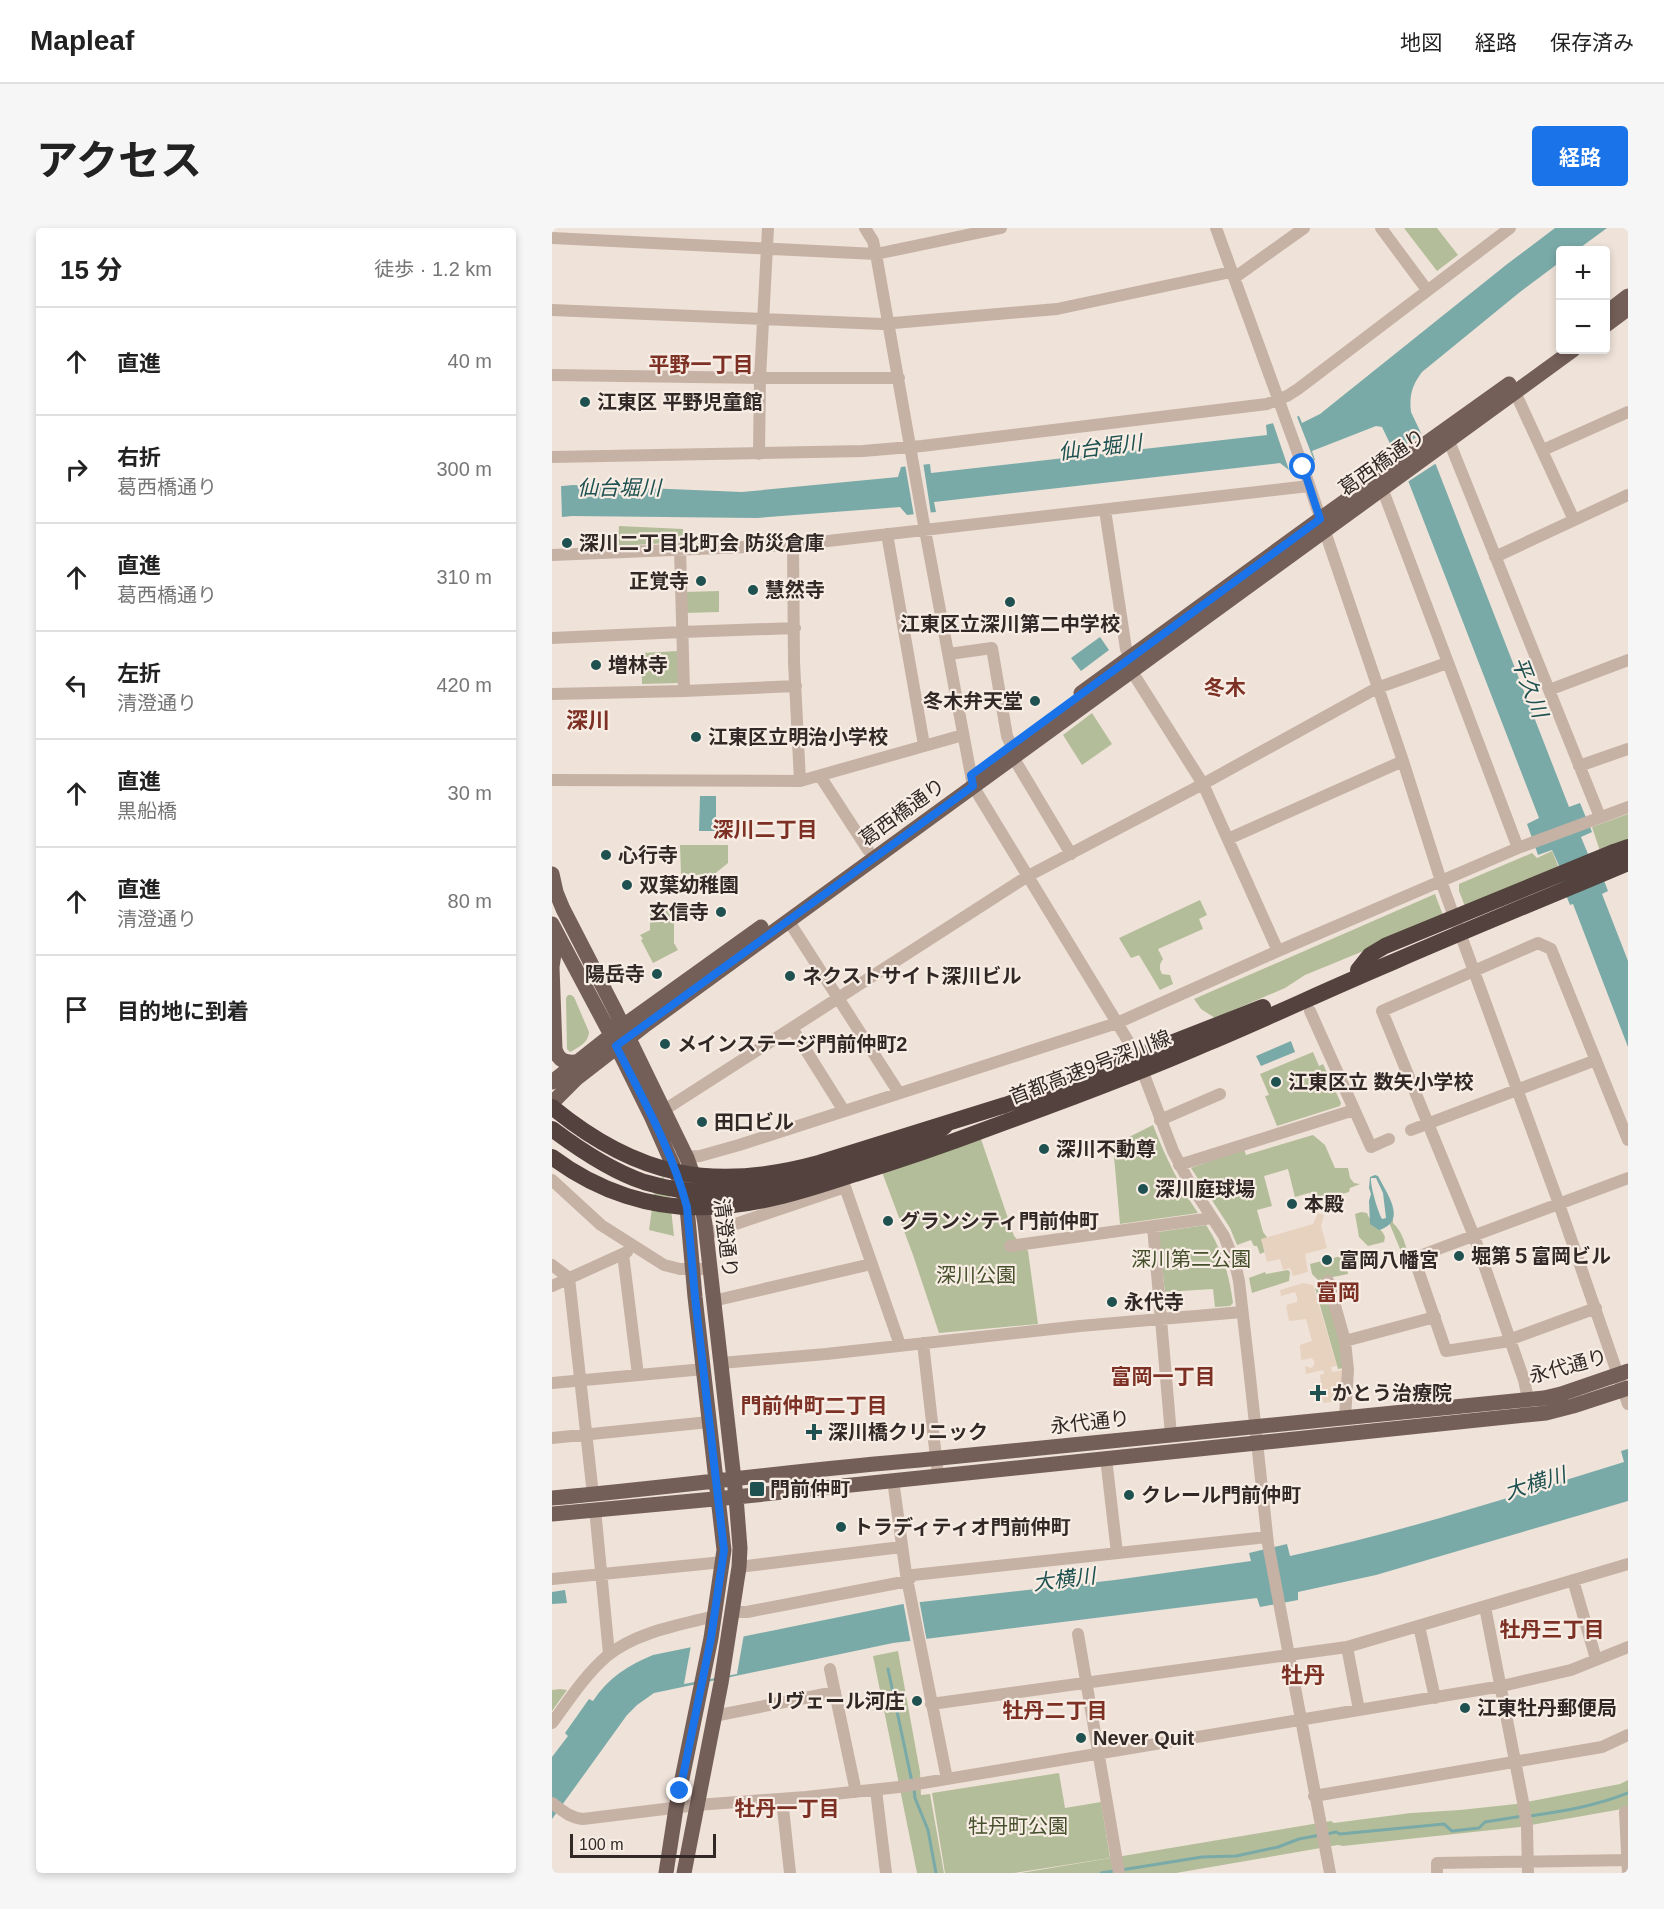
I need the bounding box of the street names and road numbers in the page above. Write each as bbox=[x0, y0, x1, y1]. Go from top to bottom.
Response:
street label: 葛西橋通り bbox=[1335, 424, 1429, 500]
street label: 葛西橋通り bbox=[855, 774, 949, 850]
street label: 首都高速9号深川線 bbox=[1006, 1026, 1174, 1108]
street label: 清澄通り bbox=[710, 1197, 742, 1279]
street label: 永代通り bbox=[1527, 1345, 1609, 1387]
street label: 永代通り bbox=[1049, 1407, 1131, 1437]

